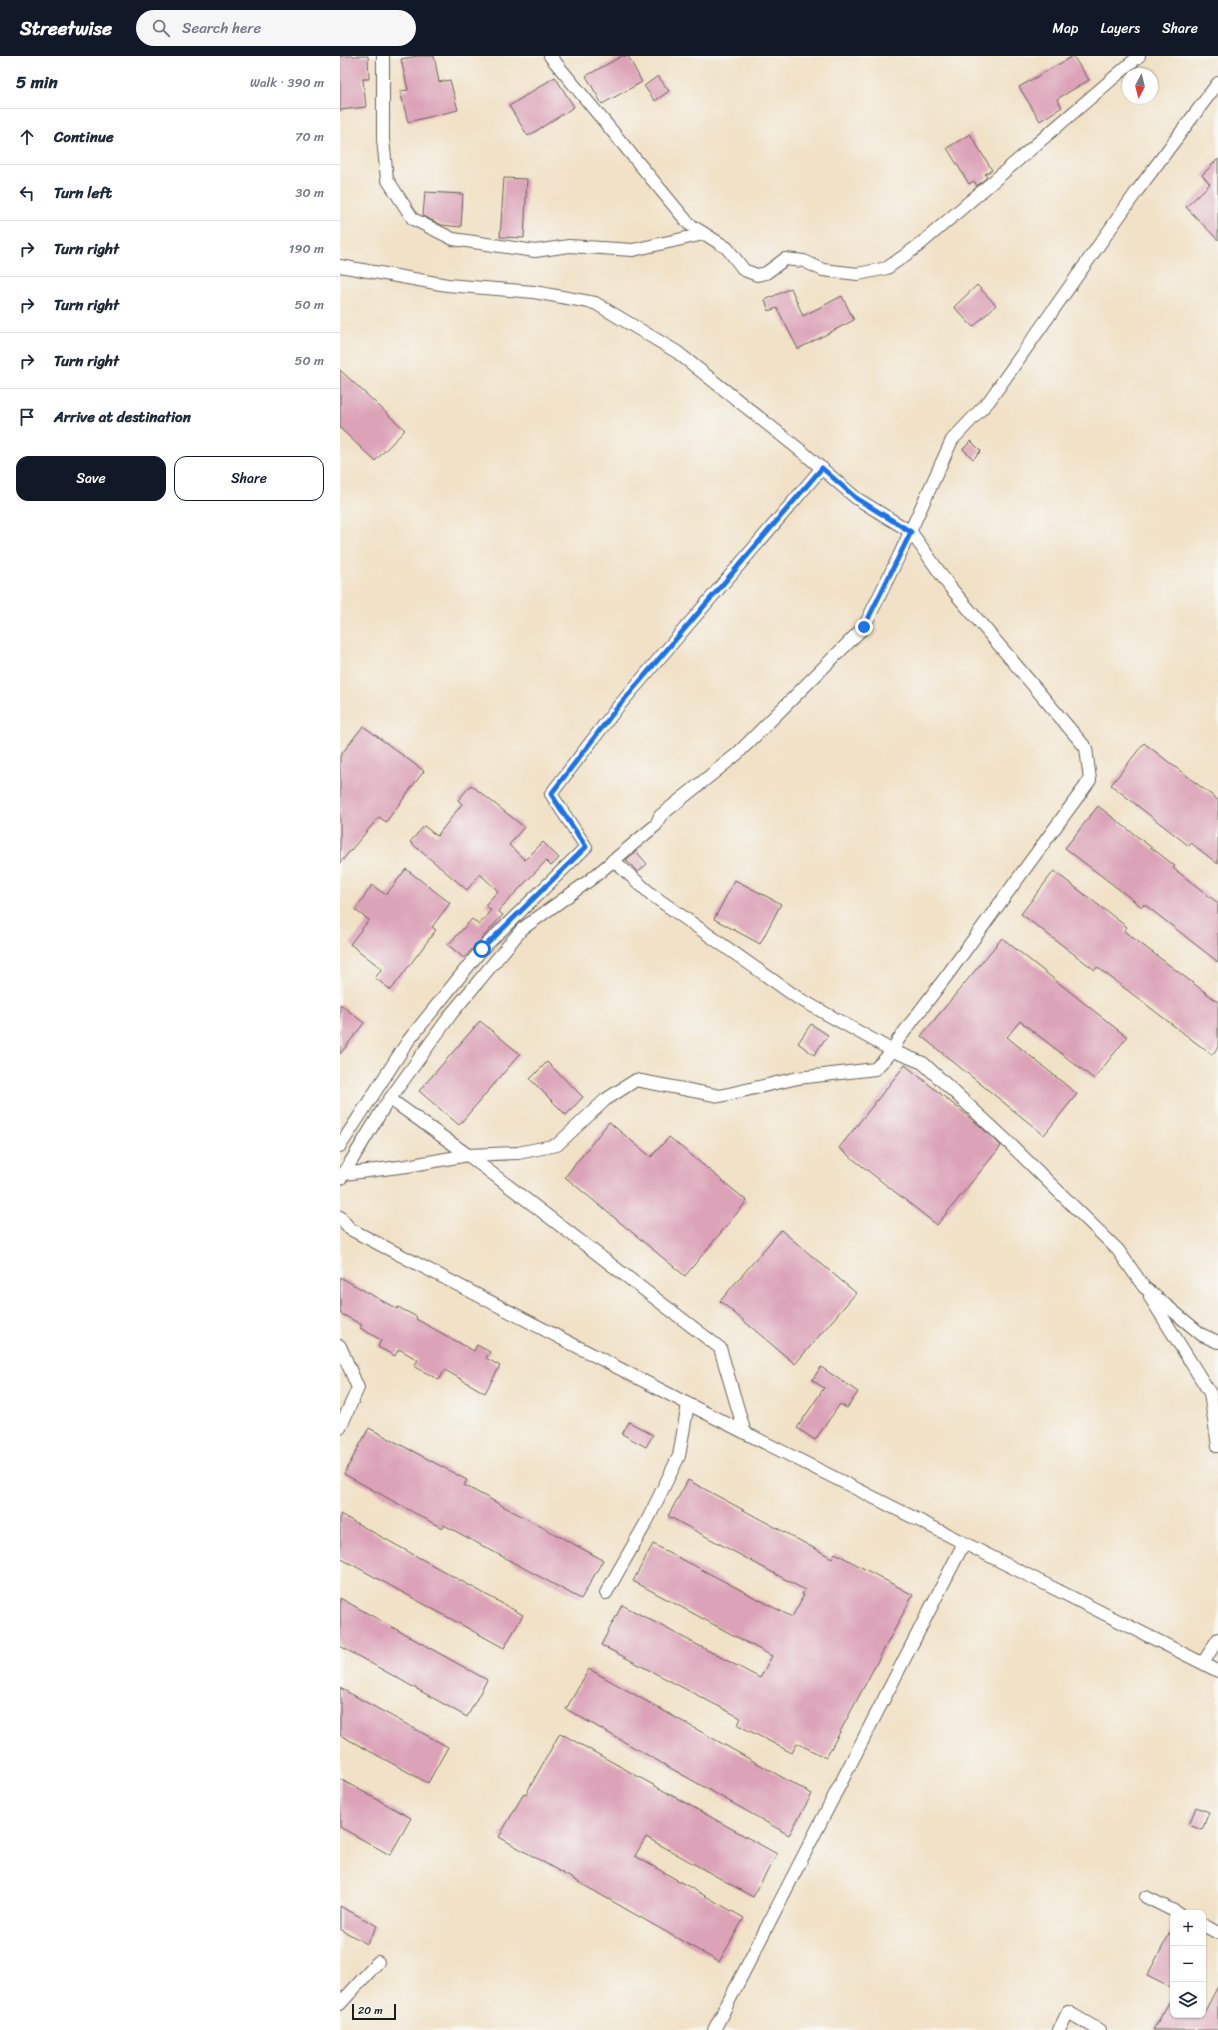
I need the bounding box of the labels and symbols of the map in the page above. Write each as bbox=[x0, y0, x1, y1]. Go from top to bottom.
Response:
north arrow bbox=[1122, 68, 1158, 104]
route end bbox=[855, 618, 873, 636]
route start bbox=[473, 940, 491, 958]
scale bar bbox=[352, 2002, 396, 2021]

